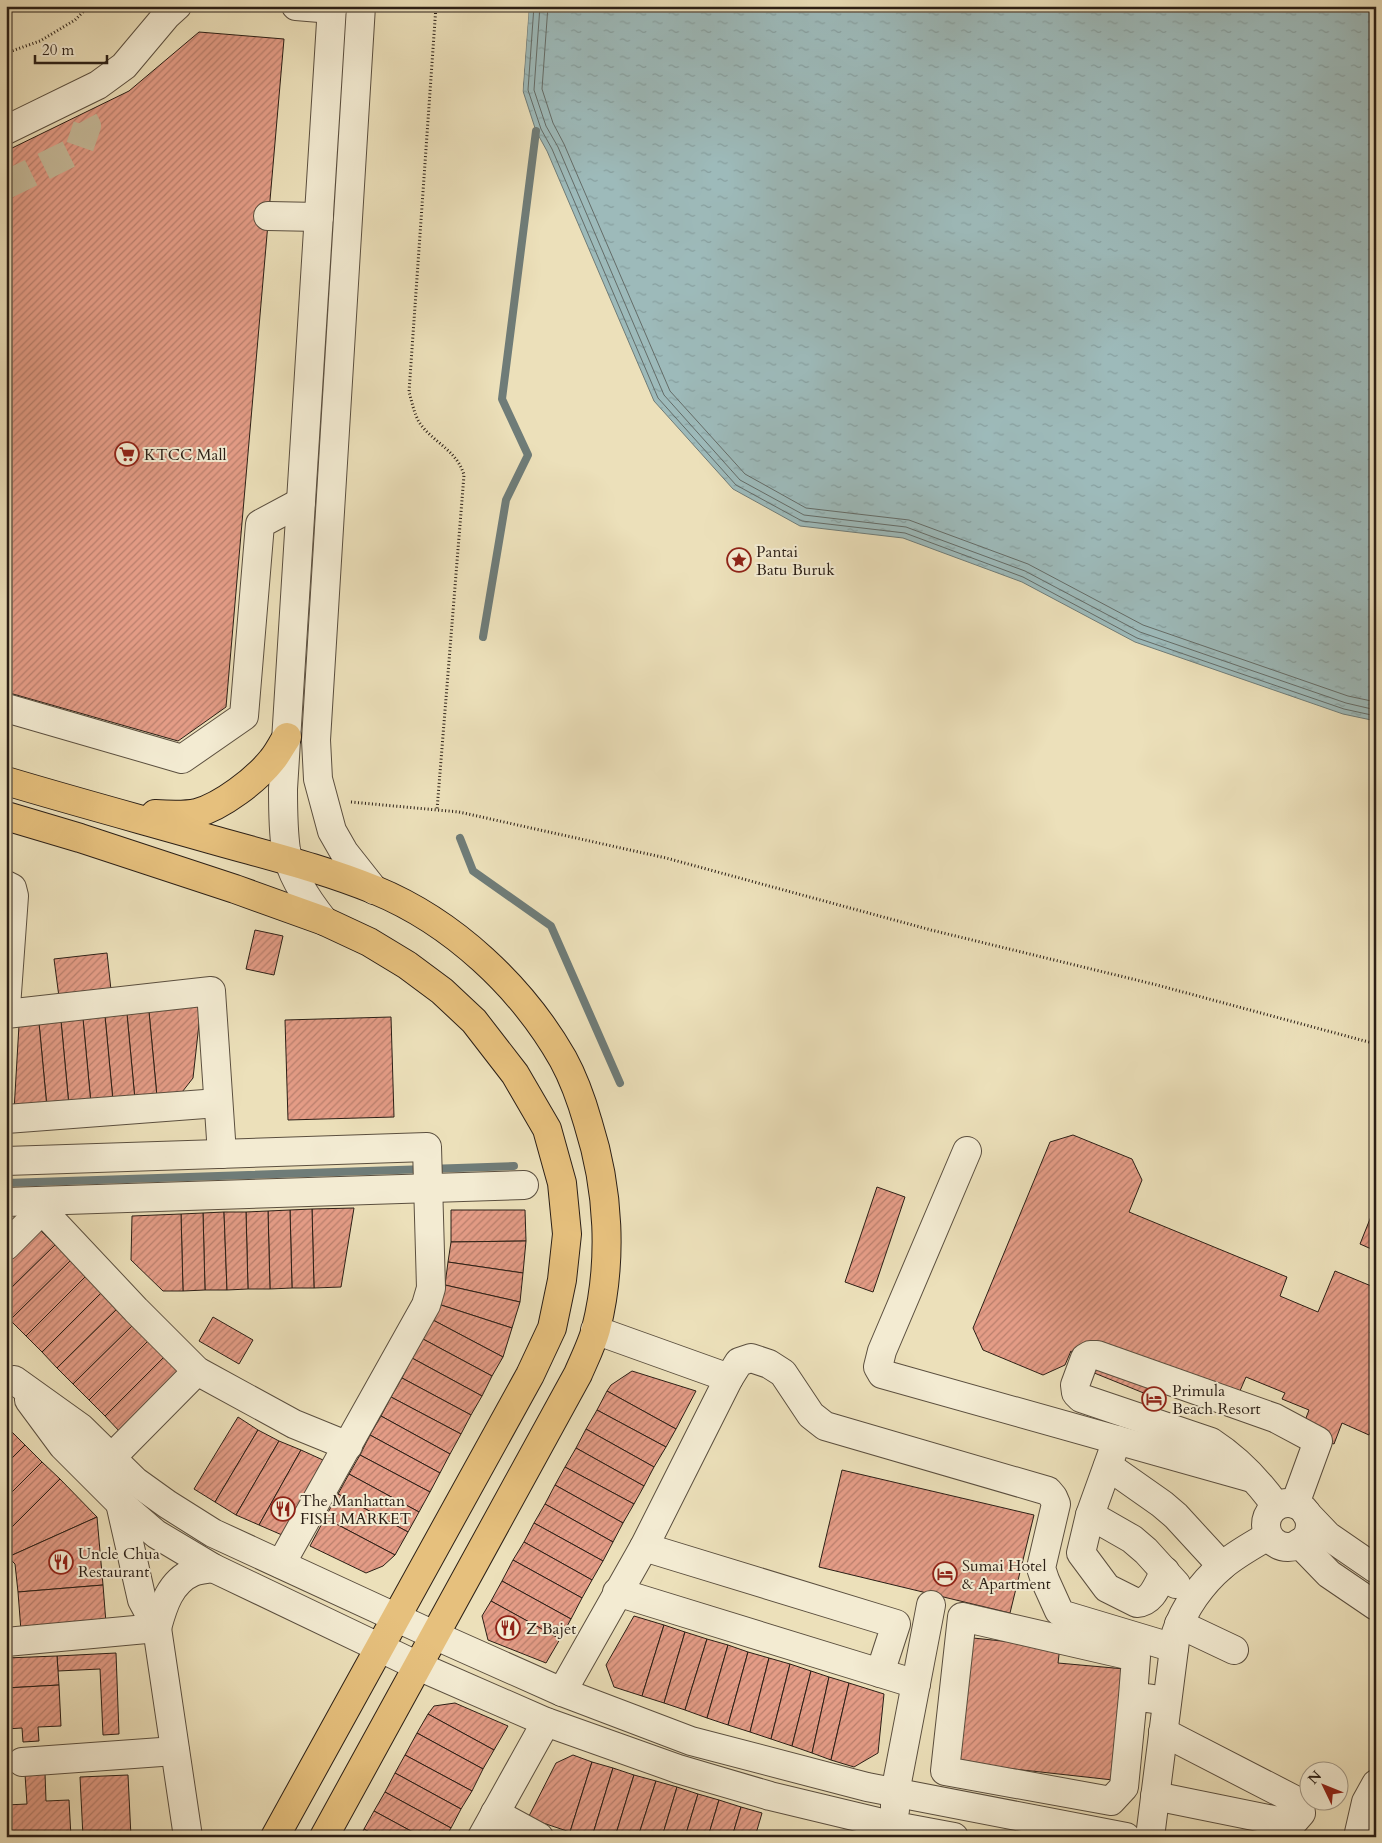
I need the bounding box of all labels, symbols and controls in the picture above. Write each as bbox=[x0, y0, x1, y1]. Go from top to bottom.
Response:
scale bar bbox=[35, 32, 108, 64]
text: 20 m bbox=[42, 40, 74, 60]
supermarket icon: KTCC Mall bbox=[114, 441, 140, 467]
place label: KTCC Mall bbox=[144, 444, 227, 466]
place label: Pantai Batu Buruk bbox=[756, 541, 835, 581]
place icon: Pantai Batu Buruk bbox=[726, 547, 752, 573]
place label: Primula Beach Resort bbox=[1172, 1380, 1261, 1420]
hotel icon: Primula Beach Resort bbox=[1141, 1386, 1167, 1412]
place label: The Manhattan FISH MARKET bbox=[300, 1490, 412, 1530]
restaurant icon: The Manhattan FISH MARKET bbox=[270, 1496, 296, 1522]
place label: Uncle Chua Restaurant bbox=[78, 1543, 160, 1583]
restaurant icon: Uncle Chua Restaurant bbox=[48, 1549, 74, 1575]
place label: Sumai Hotel & Apartment bbox=[962, 1555, 1051, 1595]
hotel icon: Sumai Hotel & Apartment bbox=[932, 1561, 958, 1587]
restaurant icon: Z Bajet bbox=[495, 1615, 521, 1641]
place label: Z Bajet bbox=[526, 1618, 576, 1640]
north arrow bbox=[1300, 1760, 1350, 1810]
text: N bbox=[1304, 1767, 1326, 1788]

